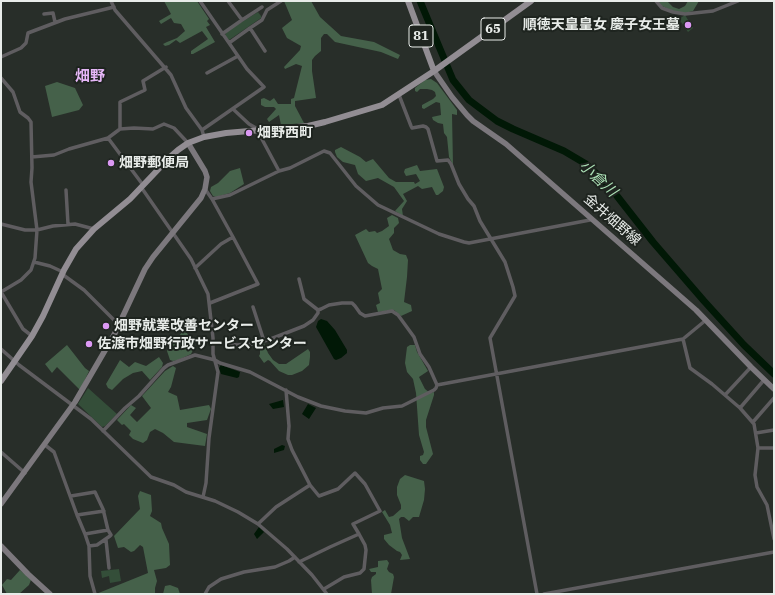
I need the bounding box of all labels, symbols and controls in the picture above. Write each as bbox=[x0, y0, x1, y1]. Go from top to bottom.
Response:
place label: 順徳天皇皇女 慶子女王墓 bbox=[523, 17, 680, 33]
road number: 65 bbox=[481, 18, 505, 40]
marker: 順徳天皇皇女 慶子女王墓 bbox=[683, 20, 693, 30]
road number: 81 bbox=[409, 25, 433, 47]
district label: 畑野 bbox=[75, 68, 105, 86]
place label: 畑野西町 bbox=[257, 125, 313, 141]
marker: 畑野西町 bbox=[244, 128, 254, 138]
place label: 畑野郵便局 bbox=[119, 155, 189, 171]
water label: 小倉川 bbox=[575, 157, 621, 201]
marker: 畑野郵便局 bbox=[106, 158, 116, 168]
street label: 金井畑野線 bbox=[580, 191, 644, 249]
place label: 畑野就業改善センター bbox=[114, 318, 254, 334]
marker: 畑野就業改善センター bbox=[101, 321, 111, 331]
place label: 佐渡市畑野行政サービスセンター bbox=[97, 336, 307, 352]
marker: 佐渡市畑野行政サービスセンター bbox=[84, 339, 94, 349]

